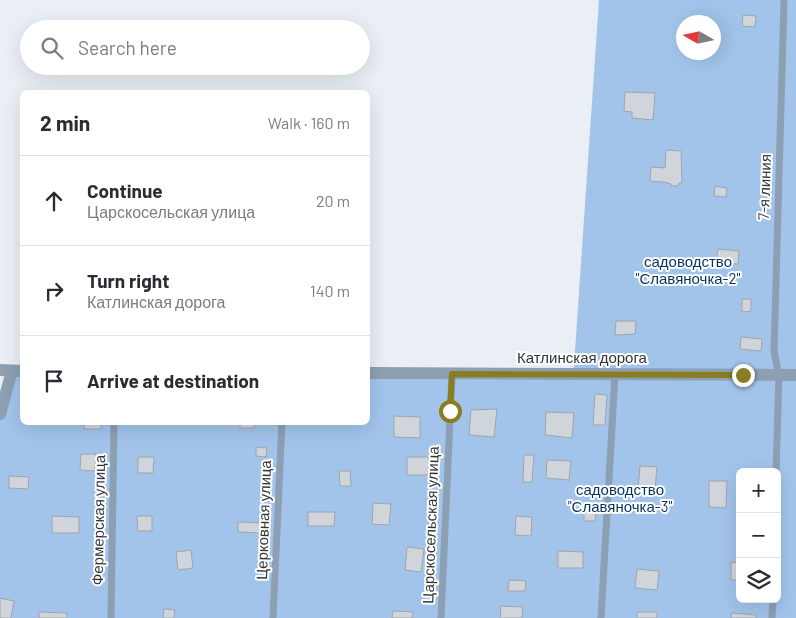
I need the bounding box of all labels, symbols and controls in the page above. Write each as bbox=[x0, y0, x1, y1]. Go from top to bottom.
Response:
north arrow bbox=[676, 15, 721, 60]
search box bbox=[20, 20, 370, 75]
icon: search bbox=[38, 34, 66, 62]
text: Search here bbox=[78, 36, 177, 59]
text: 2 min bbox=[40, 110, 90, 135]
text: Walk · 160 m bbox=[268, 113, 350, 132]
street label: 7-я линия bbox=[754, 154, 774, 220]
text: Continue bbox=[87, 179, 163, 202]
icon: ahead bbox=[40, 187, 68, 215]
text: 20 m bbox=[316, 191, 350, 210]
text: Царскосельская улица bbox=[87, 202, 255, 221]
park label: садоводство "Славяночка-2" bbox=[635, 252, 741, 287]
text: Turn right bbox=[87, 269, 169, 292]
icon: right bbox=[40, 277, 68, 305]
text: 140 m bbox=[310, 281, 350, 300]
text: Катлинская дорога bbox=[87, 292, 225, 311]
street label: Катлинская дорога bbox=[517, 348, 648, 366]
route end bbox=[732, 364, 755, 387]
icon: arrive bbox=[40, 367, 68, 395]
text: Arrive at destination bbox=[87, 369, 259, 392]
route start bbox=[439, 400, 462, 423]
street label: Царскосельская улица bbox=[418, 445, 442, 604]
street label: Фермерская улица bbox=[88, 454, 108, 585]
street label: Церковная улица bbox=[252, 459, 274, 580]
map controls bbox=[736, 468, 781, 603]
button: + bbox=[736, 468, 781, 513]
park label: садоводство "Славяночка-3" bbox=[568, 480, 672, 515]
button: − bbox=[736, 513, 781, 558]
button: layers bbox=[736, 558, 781, 603]

